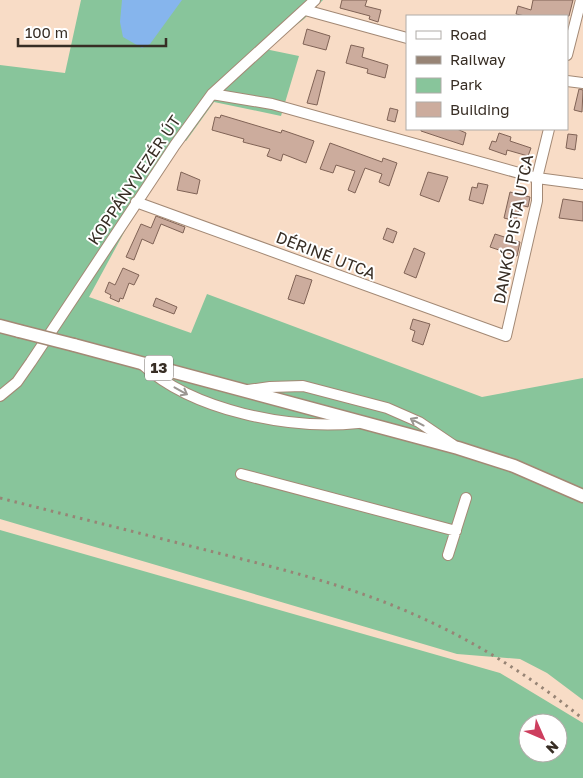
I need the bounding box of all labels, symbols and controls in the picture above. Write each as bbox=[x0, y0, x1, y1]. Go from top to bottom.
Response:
scale bar bbox=[18, 15, 165, 47]
legend bbox=[406, 15, 568, 130]
text: 100 m bbox=[25, 23, 68, 41]
text: Road bbox=[450, 25, 487, 43]
text: Railway bbox=[450, 50, 506, 68]
text: Park bbox=[450, 75, 483, 93]
text: Building bbox=[450, 100, 510, 118]
street label: KOPPÁNYVEZÉR ÚT bbox=[83, 111, 185, 249]
street label: DANKÓ PISTA UTCA bbox=[489, 152, 537, 305]
street label: DÉRINÉ UTCA bbox=[273, 227, 379, 283]
road number: 13 bbox=[145, 356, 173, 380]
one-way arrow bbox=[173, 386, 188, 396]
one-way arrow bbox=[410, 417, 425, 426]
north arrow bbox=[518, 713, 568, 763]
text: N bbox=[543, 738, 562, 757]

